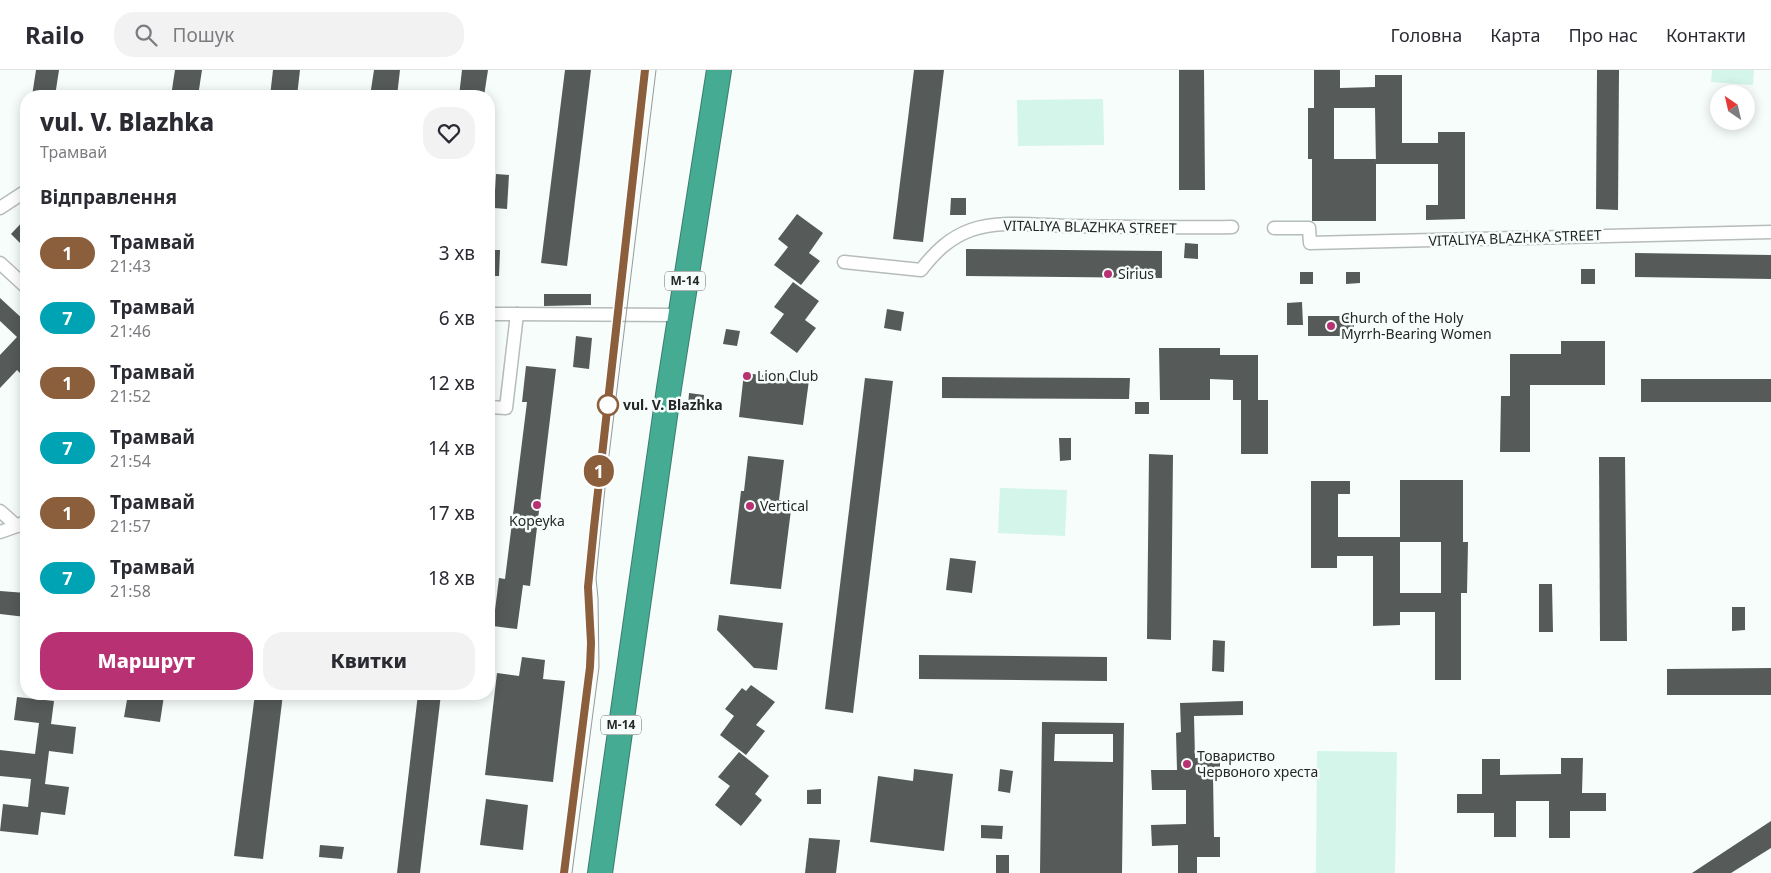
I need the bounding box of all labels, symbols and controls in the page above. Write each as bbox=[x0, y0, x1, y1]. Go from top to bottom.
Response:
search box bbox=[114, 12, 464, 57]
text: Railo bbox=[25, 18, 84, 51]
icon: search bbox=[132, 21, 160, 49]
text: Пошук bbox=[172, 22, 234, 48]
text: Головна bbox=[1391, 23, 1462, 47]
text: Карта bbox=[1490, 23, 1540, 47]
text: Про нас bbox=[1568, 23, 1638, 47]
text: Контакти bbox=[1666, 23, 1746, 47]
north arrow bbox=[1710, 85, 1755, 130]
map controls bbox=[1710, 85, 1755, 130]
text: vul. V. Blazhka bbox=[40, 105, 214, 138]
button: heart bbox=[423, 107, 475, 159]
text: Трамвай bbox=[40, 141, 107, 163]
text: Відправлення bbox=[40, 184, 177, 210]
street label: VITALIYA BLAZHKA STREET bbox=[1003, 215, 1177, 238]
street label: VITALIYA BLAZHKA STREET bbox=[1428, 225, 1602, 250]
text: Трамвай bbox=[110, 229, 195, 255]
text: 3 хв bbox=[439, 240, 475, 266]
text: 1 bbox=[62, 241, 73, 265]
text: 21:43 bbox=[110, 255, 151, 277]
place label: Sirius bbox=[1118, 264, 1154, 283]
marker: Sirius bbox=[1102, 268, 1114, 280]
road number: М-14 bbox=[665, 272, 705, 290]
text: Трамвай bbox=[110, 294, 195, 320]
text: 6 хв bbox=[439, 305, 475, 331]
text: 7 bbox=[62, 306, 73, 330]
place label: Church of the Holy Myrrh-Bearing Women bbox=[1341, 308, 1492, 343]
text: 21:46 bbox=[110, 320, 151, 342]
marker: Church of the Holy Myrrh-Bearing Women bbox=[1325, 320, 1337, 332]
text: Трамвай bbox=[110, 359, 195, 385]
place label: Lion Club bbox=[757, 366, 818, 385]
text: 12 хв bbox=[428, 370, 475, 396]
marker: Lion Club bbox=[741, 370, 753, 382]
text: 1 bbox=[62, 371, 73, 395]
text: 21:52 bbox=[110, 385, 151, 407]
marker: vul. V. Blazhka bbox=[597, 394, 619, 416]
place label: vul. V. Blazhka bbox=[623, 395, 723, 414]
text: Трамвай bbox=[110, 424, 195, 450]
text: 14 хв bbox=[428, 435, 475, 461]
text: 7 bbox=[62, 436, 73, 460]
text: 21:54 bbox=[110, 450, 151, 472]
line badge: 1 bbox=[583, 455, 615, 487]
text: 1 bbox=[594, 459, 604, 483]
text: Трамвай bbox=[110, 489, 195, 515]
place label: Vertical bbox=[760, 496, 809, 515]
marker: Kopeyka bbox=[531, 499, 543, 511]
text: 17 хв bbox=[428, 500, 475, 526]
marker: Vertical bbox=[744, 500, 756, 512]
text: 1 bbox=[62, 501, 73, 525]
place label: Kopeyka bbox=[509, 511, 565, 530]
text: 21:57 bbox=[110, 515, 151, 537]
text: Трамвай bbox=[110, 554, 195, 580]
text: 18 хв bbox=[428, 565, 475, 591]
text: 7 bbox=[62, 566, 73, 590]
text: 21:58 bbox=[110, 580, 151, 602]
button: Маршрут bbox=[40, 632, 253, 690]
button: Квитки bbox=[263, 632, 475, 690]
road number: М-14 bbox=[601, 716, 641, 734]
place label: Товариство Червоного хреста bbox=[1197, 746, 1318, 781]
marker: Товариство Червоного хреста bbox=[1181, 758, 1193, 770]

